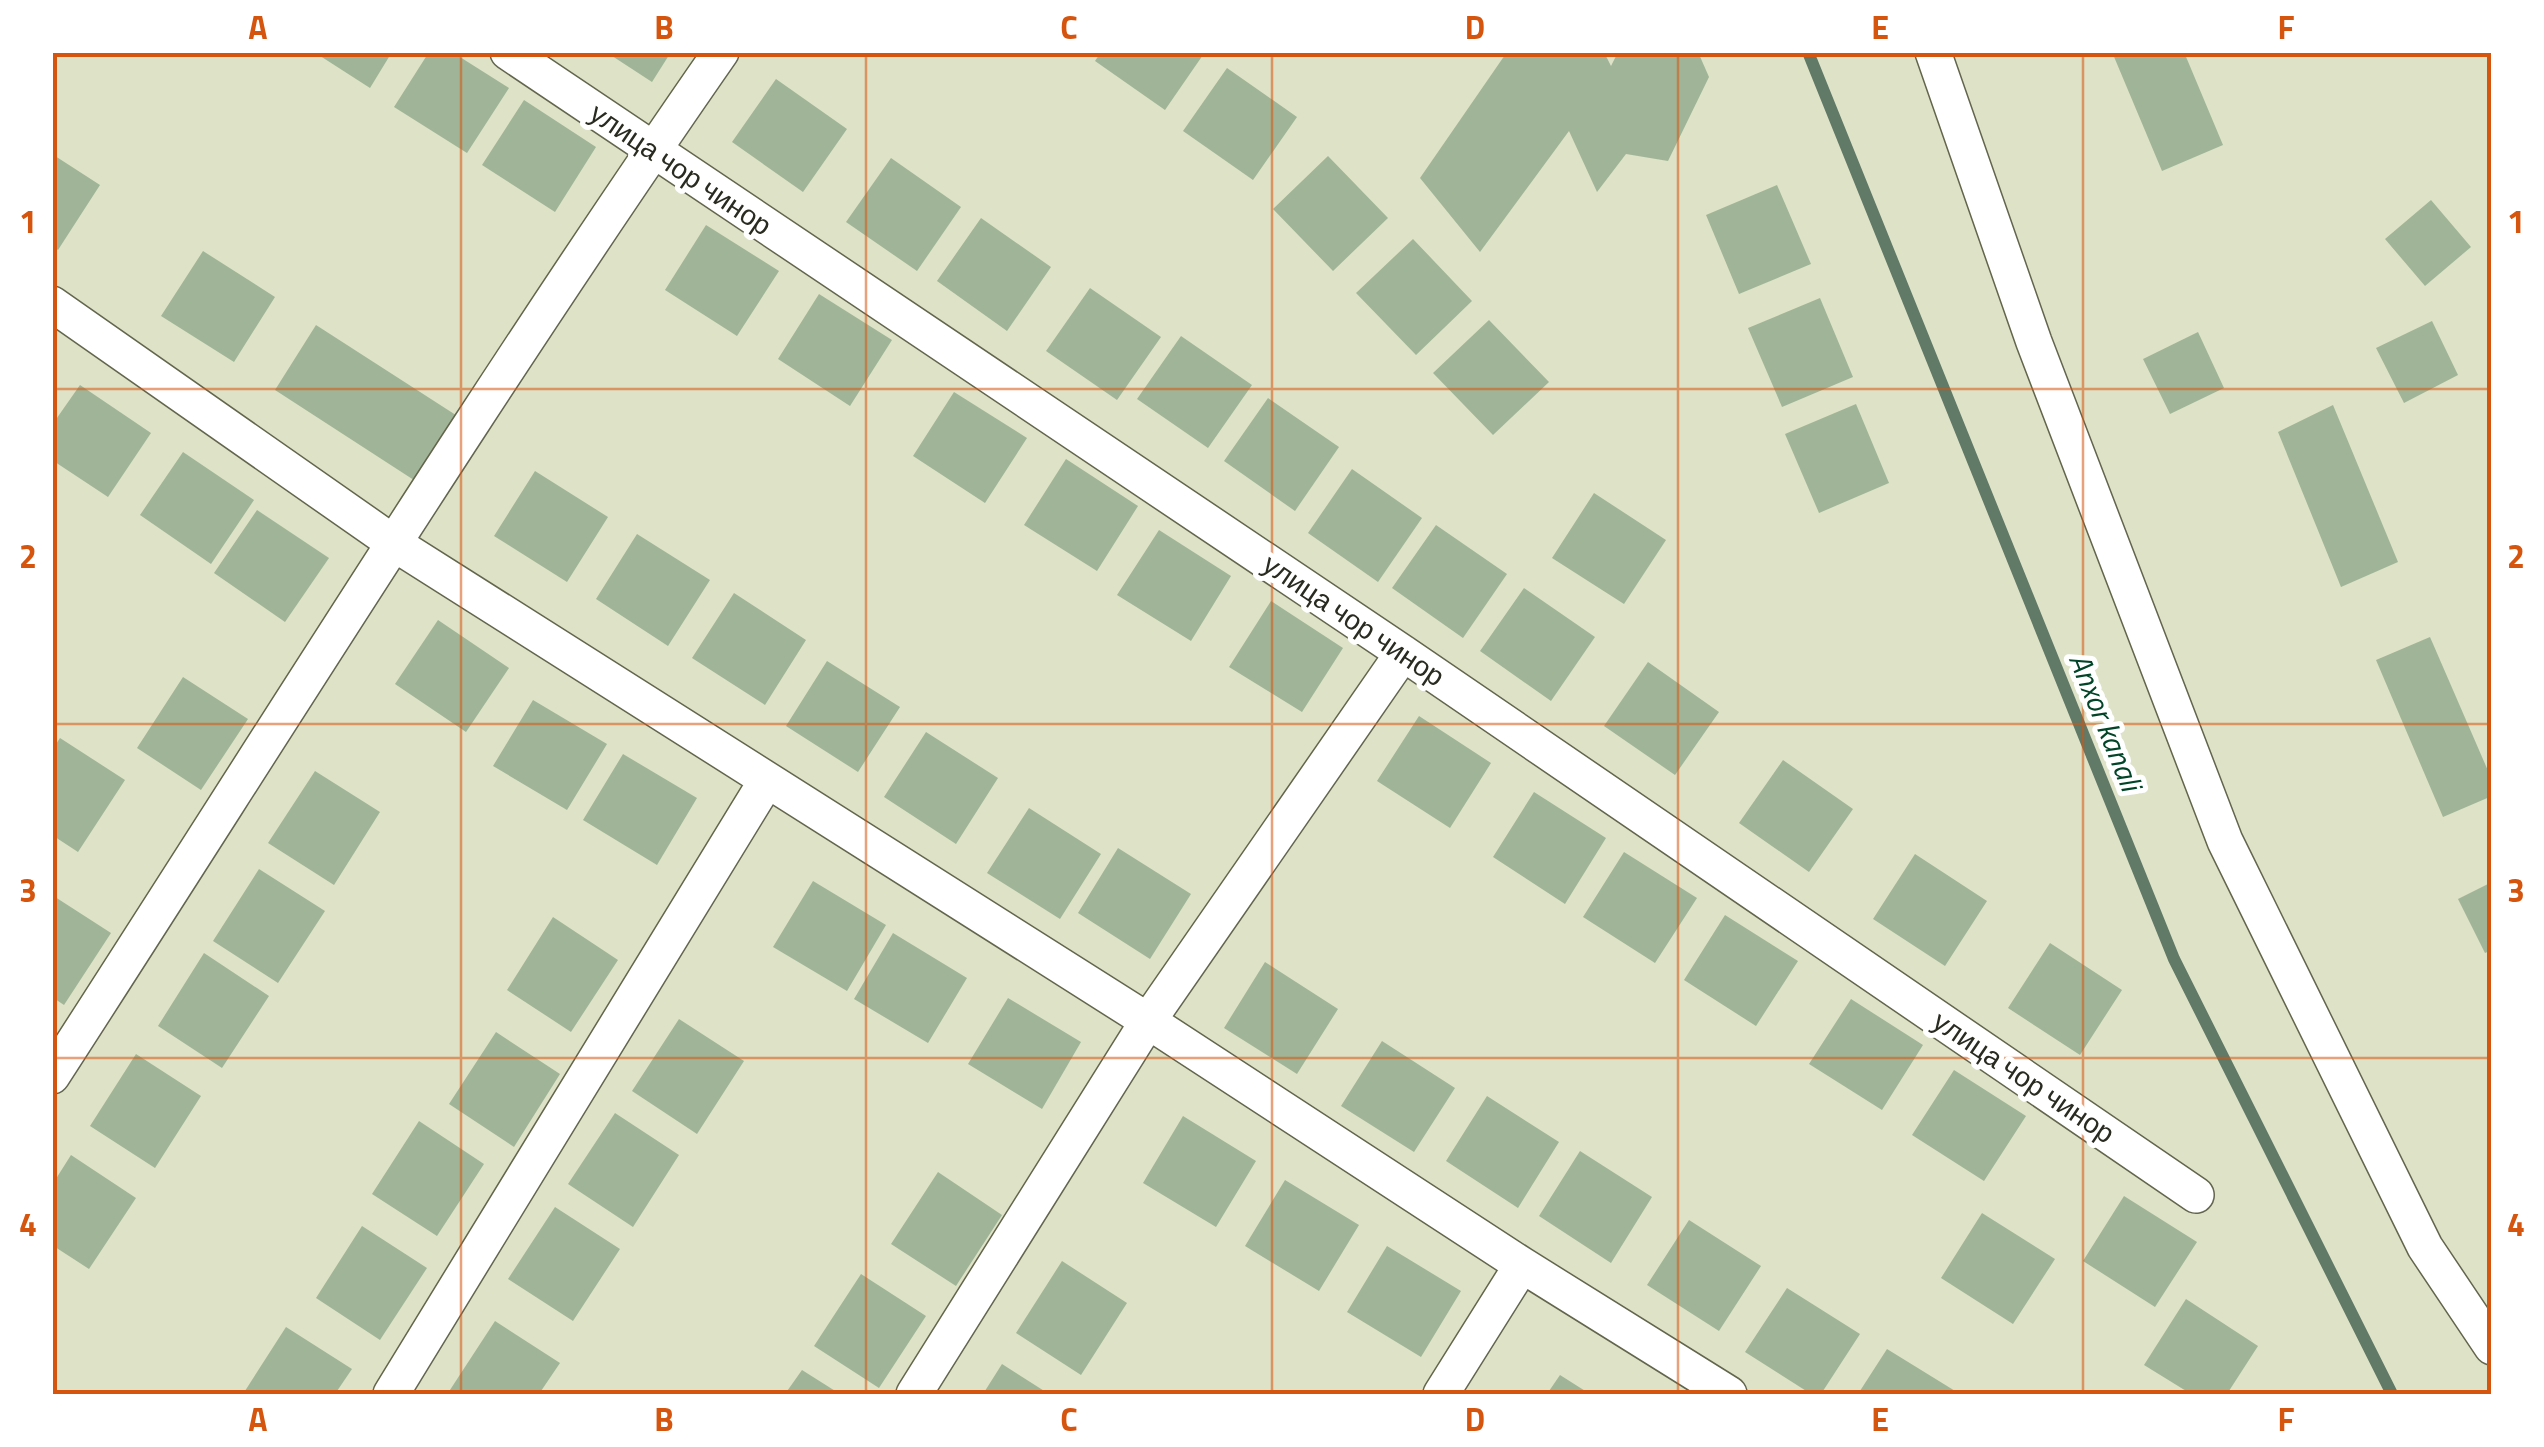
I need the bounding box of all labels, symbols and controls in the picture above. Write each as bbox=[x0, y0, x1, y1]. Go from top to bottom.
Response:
text: A bbox=[248, 3, 268, 51]
text: B bbox=[654, 3, 674, 51]
text: C bbox=[1060, 3, 1078, 51]
text: D bbox=[1465, 3, 1485, 51]
text: E bbox=[1871, 3, 1889, 51]
text: F bbox=[2278, 3, 2295, 51]
street label: улица чор чинор bbox=[581, 92, 781, 246]
text: 1 bbox=[19, 197, 37, 245]
text: 1 bbox=[2507, 197, 2525, 245]
text: 2 bbox=[19, 532, 37, 580]
text: 2 bbox=[2507, 532, 2525, 580]
street label: улица чор чинор bbox=[1254, 543, 1454, 697]
water label: Anxor kanali bbox=[2057, 646, 2156, 801]
text: 3 bbox=[19, 866, 37, 914]
text: 3 bbox=[2507, 866, 2525, 914]
street label: улица чор чинор bbox=[1924, 1000, 2124, 1154]
text: 4 bbox=[19, 1200, 37, 1248]
text: 4 bbox=[2507, 1200, 2525, 1248]
text: A bbox=[248, 1395, 268, 1443]
text: B bbox=[654, 1395, 674, 1443]
text: C bbox=[1060, 1395, 1078, 1443]
text: D bbox=[1465, 1395, 1485, 1443]
text: E bbox=[1871, 1395, 1889, 1443]
text: F bbox=[2278, 1395, 2295, 1443]

